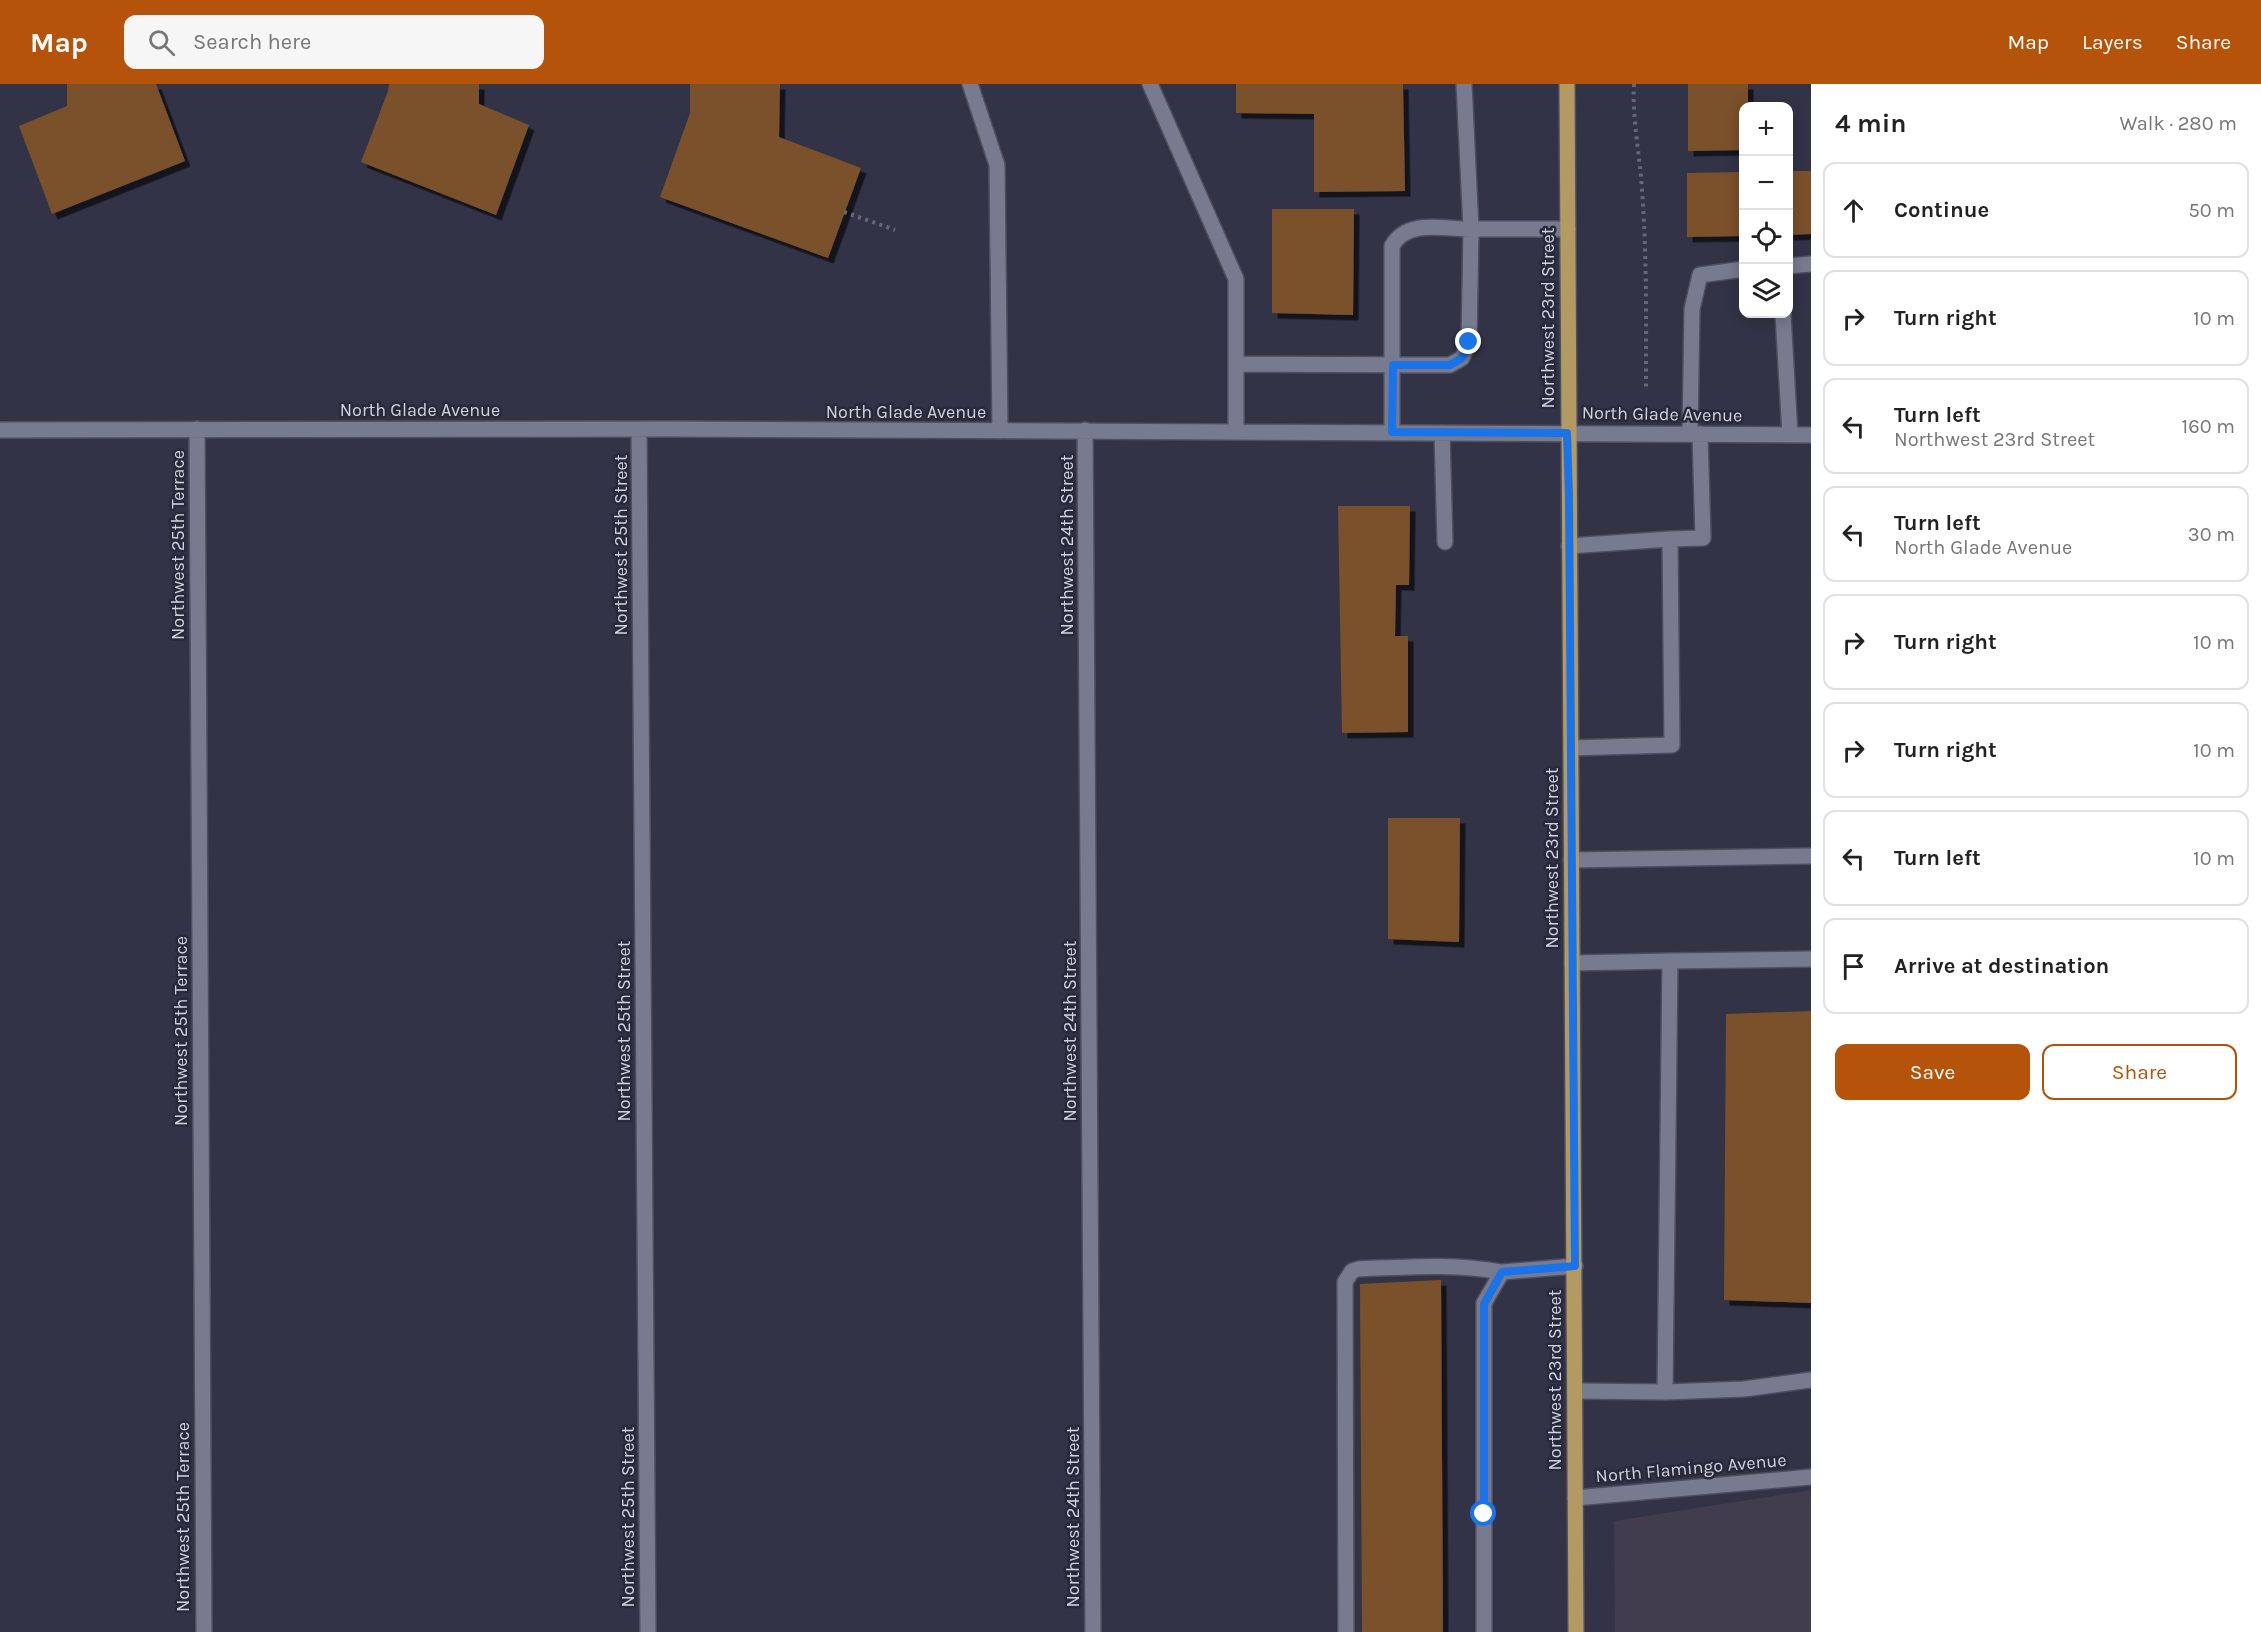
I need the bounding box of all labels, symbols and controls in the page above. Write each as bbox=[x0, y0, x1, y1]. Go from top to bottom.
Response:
search box bbox=[124, 15, 544, 69]
text: Map bbox=[30, 26, 88, 59]
icon: search bbox=[145, 26, 178, 59]
text: Search here bbox=[193, 29, 311, 55]
text: Map bbox=[2007, 30, 2049, 54]
text: Layers bbox=[2082, 30, 2143, 54]
text: Share bbox=[2176, 30, 2231, 54]
map controls bbox=[1739, 102, 1793, 318]
button: + bbox=[1739, 102, 1793, 156]
text: 4 min bbox=[1835, 108, 1906, 139]
text: Walk · 280 m bbox=[2120, 112, 2237, 135]
button: − bbox=[1739, 156, 1793, 210]
icon: ahead bbox=[1837, 194, 1870, 227]
text: Continue bbox=[1894, 197, 1989, 223]
text: 50 m bbox=[2188, 199, 2235, 222]
button: locate bbox=[1739, 210, 1793, 264]
street label: Northwest 23rd Street bbox=[1537, 227, 1559, 409]
button: layers bbox=[1739, 264, 1793, 318]
icon: right bbox=[1837, 302, 1870, 335]
text: Turn right bbox=[1894, 305, 1997, 331]
text: 10 m bbox=[2193, 307, 2235, 330]
route end bbox=[1455, 328, 1481, 354]
street label: North Glade Avenue bbox=[340, 399, 500, 421]
street label: North Glade Avenue bbox=[826, 401, 986, 423]
street label: North Glade Avenue bbox=[1582, 402, 1742, 426]
text: Turn left bbox=[1894, 402, 1981, 428]
icon: left bbox=[1837, 410, 1870, 443]
text: 160 m bbox=[2182, 415, 2235, 438]
text: Northwest 23rd Street bbox=[1894, 428, 2095, 451]
street label: Northwest 25th Terrace bbox=[167, 450, 189, 640]
street label: Northwest 25th Street bbox=[610, 454, 632, 635]
street label: Northwest 24th Street bbox=[1056, 454, 1078, 635]
text: Turn left bbox=[1894, 510, 1981, 536]
icon: left bbox=[1837, 518, 1870, 551]
text: 30 m bbox=[2188, 523, 2235, 546]
text: North Glade Avenue bbox=[1894, 536, 2072, 559]
icon: right bbox=[1837, 626, 1870, 659]
text: Turn right bbox=[1894, 629, 1997, 655]
text: 10 m bbox=[2193, 631, 2235, 654]
icon: right bbox=[1837, 734, 1870, 767]
text: Turn right bbox=[1894, 737, 1997, 763]
text: 10 m bbox=[2193, 739, 2235, 762]
street label: Northwest 23rd Street bbox=[1541, 767, 1563, 949]
icon: left bbox=[1837, 842, 1870, 875]
text: Turn left bbox=[1894, 845, 1981, 871]
text: 10 m bbox=[2193, 847, 2235, 870]
street label: Northwest 25th Terrace bbox=[170, 936, 192, 1126]
street label: Northwest 25th Street bbox=[613, 940, 635, 1121]
street label: Northwest 24th Street bbox=[1059, 940, 1081, 1121]
icon: arrive bbox=[1837, 950, 1870, 983]
text: Arrive at destination bbox=[1894, 953, 2109, 979]
button: Save bbox=[1835, 1044, 2030, 1100]
button: Share bbox=[2042, 1044, 2237, 1100]
street label: Northwest 23rd Street bbox=[1544, 1289, 1566, 1471]
street label: Northwest 25th Terrace bbox=[172, 1422, 194, 1612]
street label: Northwest 25th Street bbox=[617, 1426, 639, 1607]
street label: Northwest 24th Street bbox=[1062, 1426, 1084, 1607]
street label: North Flamingo Avenue bbox=[1595, 1449, 1787, 1487]
route start bbox=[1470, 1500, 1496, 1526]

